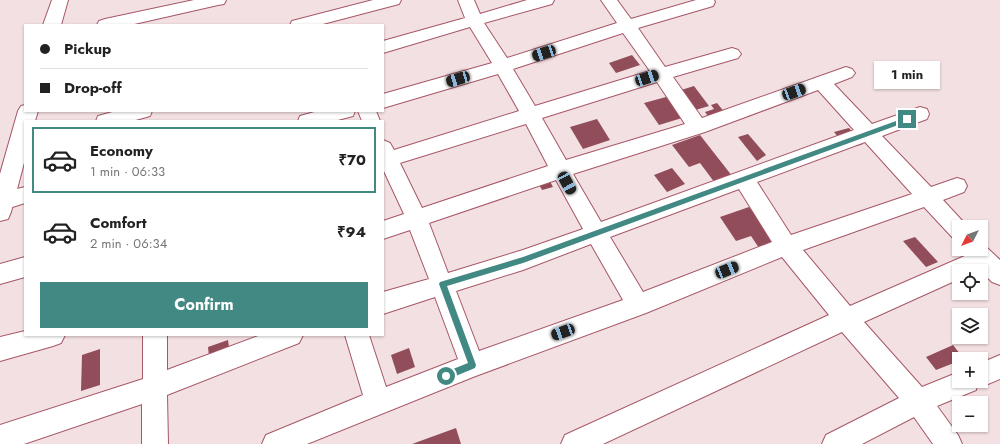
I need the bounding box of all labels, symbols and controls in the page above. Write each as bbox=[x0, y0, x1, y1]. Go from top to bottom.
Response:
text: Pickup bbox=[64, 38, 111, 60]
car bbox=[531, 44, 557, 62]
callout: 1 min bbox=[874, 61, 940, 89]
text: 1 min bbox=[891, 65, 923, 84]
car bbox=[634, 69, 660, 87]
car bbox=[445, 70, 471, 88]
text: Drop-off bbox=[64, 77, 122, 99]
car bbox=[781, 82, 807, 102]
route end bbox=[898, 110, 916, 128]
text: Economy bbox=[90, 140, 153, 162]
icon: car bbox=[42, 142, 78, 178]
text: ₹70 bbox=[338, 149, 366, 171]
text: 1 min · 06:33 bbox=[90, 162, 165, 181]
car bbox=[556, 170, 578, 196]
text: Comfort bbox=[90, 212, 147, 234]
icon: car bbox=[42, 214, 78, 250]
north arrow bbox=[952, 220, 988, 256]
map controls bbox=[952, 220, 988, 432]
text: ₹94 bbox=[337, 221, 366, 243]
text: 2 min · 06:34 bbox=[90, 234, 167, 253]
car bbox=[714, 260, 740, 280]
button: locate bbox=[952, 264, 988, 300]
button: Confirm bbox=[40, 282, 368, 328]
button: layers bbox=[952, 308, 988, 344]
car bbox=[550, 322, 576, 342]
button: + bbox=[952, 352, 988, 388]
route start bbox=[437, 367, 455, 385]
button: − bbox=[952, 396, 988, 432]

